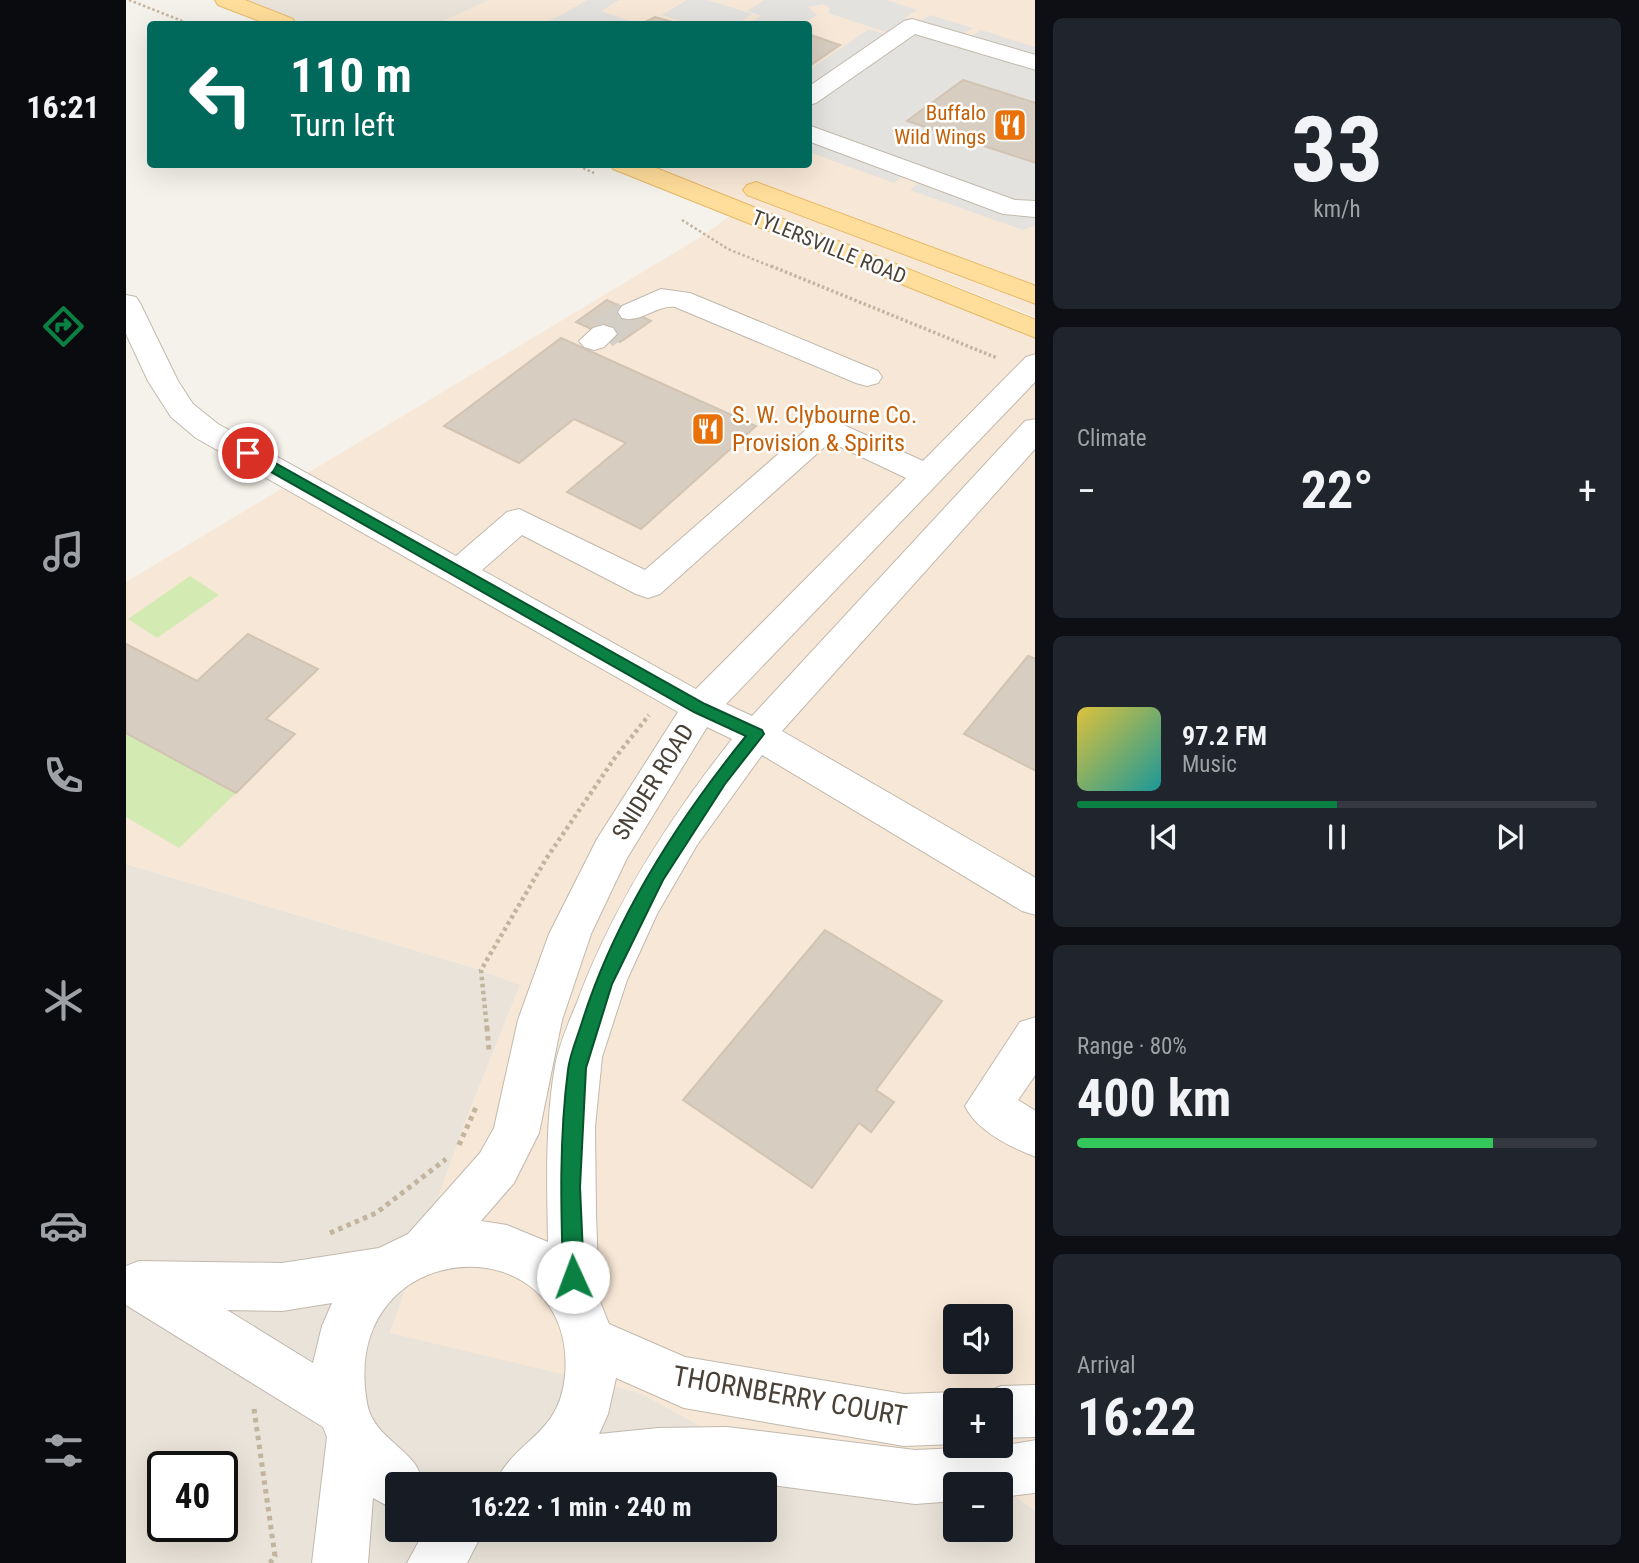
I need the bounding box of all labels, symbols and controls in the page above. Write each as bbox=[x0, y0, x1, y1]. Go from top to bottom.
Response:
text: 110 m bbox=[290, 47, 412, 104]
icon: left bbox=[175, 49, 266, 140]
text: 16:21 bbox=[26, 88, 100, 126]
text: 33 bbox=[1291, 97, 1383, 203]
place label: Buffalo Wild Wings bbox=[894, 101, 986, 149]
text: Turn left bbox=[290, 106, 395, 144]
restaurant icon: Buffalo Wild Wings bbox=[991, 106, 1029, 144]
text: km/h bbox=[1313, 196, 1361, 223]
street label: TYLERSVILLE ROAD bbox=[748, 205, 910, 289]
icon: directions bbox=[39, 302, 88, 351]
place label: S. W. Clybourne Co. Provision & Spirits bbox=[732, 401, 917, 457]
restaurant icon: S. W. Clybourne Co. Provision & Spirits bbox=[689, 410, 727, 448]
pin bbox=[218, 423, 278, 483]
text: Climate bbox=[1077, 425, 1147, 452]
icon: arrive bbox=[229, 434, 267, 472]
text: 22° bbox=[1301, 460, 1373, 521]
text: − bbox=[1077, 469, 1096, 513]
text: + bbox=[1578, 469, 1597, 513]
icon: music bbox=[39, 527, 88, 576]
street label: SNIDER ROAD bbox=[606, 719, 700, 845]
text: 97.2 FM bbox=[1182, 721, 1267, 751]
icon: phone bbox=[39, 751, 88, 800]
text: Music bbox=[1182, 751, 1237, 778]
icon: previous bbox=[1145, 818, 1183, 856]
icon: pause bbox=[1318, 818, 1356, 856]
icon: next bbox=[1491, 818, 1529, 856]
icon: climate bbox=[39, 976, 88, 1025]
text: Range · 80% bbox=[1077, 1033, 1187, 1060]
text: 400 km bbox=[1077, 1068, 1231, 1129]
icon: car bbox=[39, 1201, 88, 1250]
position arrow bbox=[536, 1240, 610, 1314]
map controls bbox=[943, 1304, 1013, 1542]
button: sound bbox=[943, 1304, 1013, 1374]
text: Arrival bbox=[1077, 1352, 1136, 1379]
street label: THORNBERRY COURT bbox=[670, 1359, 910, 1433]
text: 16:22 bbox=[1077, 1387, 1196, 1448]
button: + bbox=[943, 1388, 1013, 1458]
icon: filters bbox=[39, 1426, 88, 1475]
speed limit sign: 40 bbox=[147, 1451, 238, 1542]
button: − bbox=[943, 1472, 1013, 1542]
text: 16:22 · 1 min · 240 m bbox=[471, 1492, 691, 1522]

